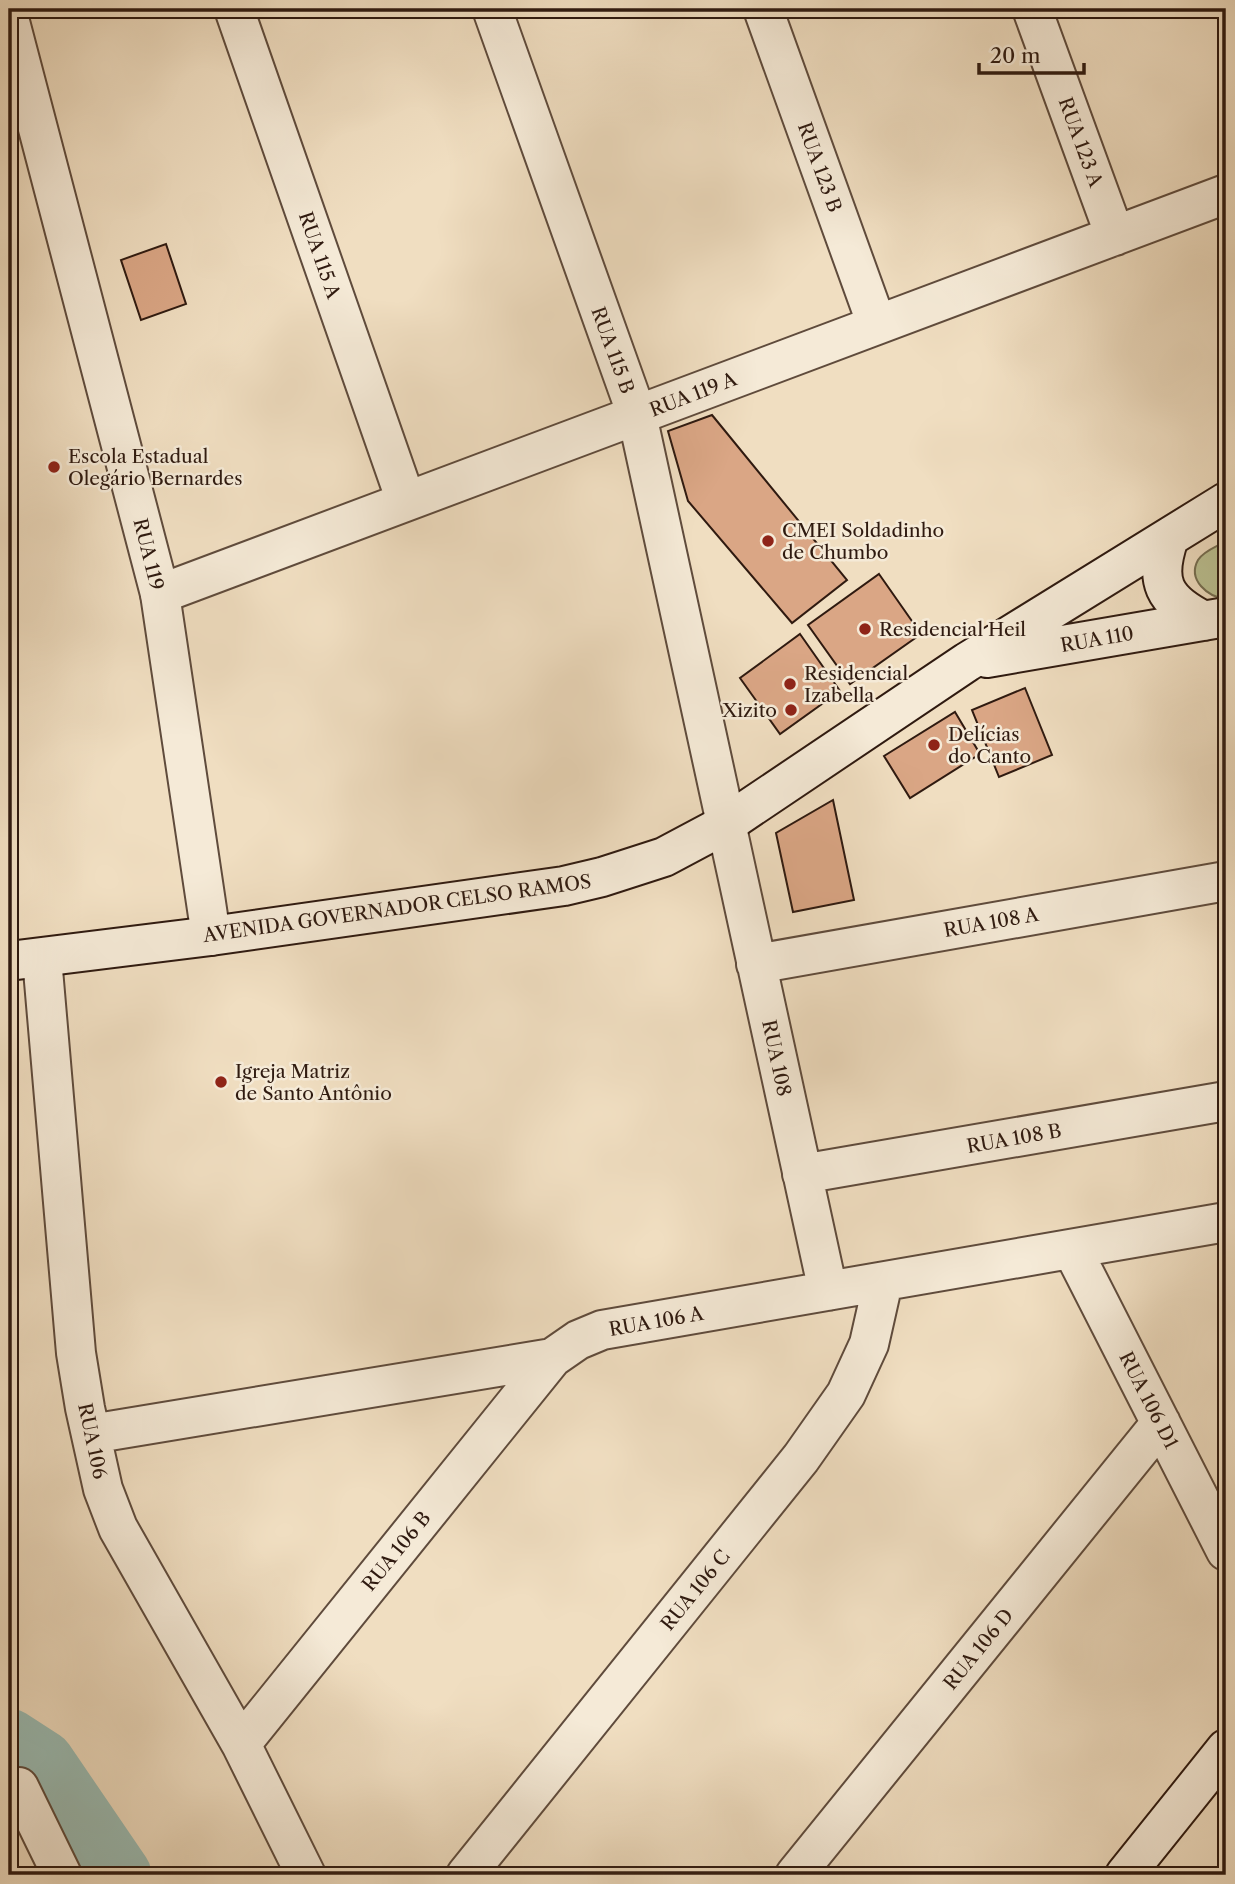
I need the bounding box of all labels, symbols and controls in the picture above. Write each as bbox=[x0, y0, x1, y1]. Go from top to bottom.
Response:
scale bar bbox=[979, 32, 1084, 76]
text: 20 m bbox=[990, 43, 1041, 68]
street label: RUA 123 A bbox=[1054, 94, 1108, 191]
street label: RUA 123 B bbox=[793, 119, 846, 215]
street label: RUA 115 A bbox=[294, 209, 345, 303]
street label: RUA 115 B bbox=[586, 304, 639, 397]
street label: RUA 119 A bbox=[646, 367, 741, 422]
place label: Escola Estadual Olegário Bernardes bbox=[68, 445, 242, 490]
marker: Escola Estadual Olegário Bernardes bbox=[46, 459, 62, 475]
street label: RUA 119 bbox=[129, 516, 169, 592]
place label: CMEI Soldadinho de Chumbo bbox=[782, 519, 944, 564]
marker: CMEI Soldadinho de Chumbo bbox=[760, 533, 776, 549]
place label: Residencial Heil bbox=[879, 618, 1026, 641]
marker: Residencial Heil bbox=[857, 621, 873, 637]
street label: RUA 110 bbox=[1059, 622, 1136, 657]
place label: Residencial Izabella bbox=[804, 662, 908, 707]
marker: Residencial Izabella bbox=[782, 676, 798, 692]
place label: Xizito bbox=[721, 699, 777, 722]
marker: Xizito bbox=[783, 702, 799, 718]
place label: Delícias do Canto bbox=[948, 723, 1031, 768]
marker: Delícias do Canto bbox=[926, 737, 942, 753]
street label: AVENIDA GOVERNADOR CELSO RAMOS bbox=[200, 870, 593, 947]
street label: RUA 108 A bbox=[942, 903, 1041, 942]
street label: RUA 108 bbox=[757, 1018, 796, 1098]
place label: Igreja Matriz de Santo Antônio bbox=[235, 1060, 392, 1105]
marker: Igreja Matriz de Santo Antônio bbox=[213, 1074, 229, 1090]
street label: RUA 108 B bbox=[965, 1119, 1063, 1158]
street label: RUA 106 A bbox=[607, 1302, 706, 1341]
street label: RUA 106 D1 bbox=[1114, 1348, 1183, 1453]
street label: RUA 106 bbox=[73, 1401, 112, 1481]
street label: RUA 106 B bbox=[357, 1507, 435, 1596]
street label: RUA 106 C bbox=[656, 1545, 735, 1635]
street label: RUA 106 D bbox=[939, 1604, 1018, 1695]

